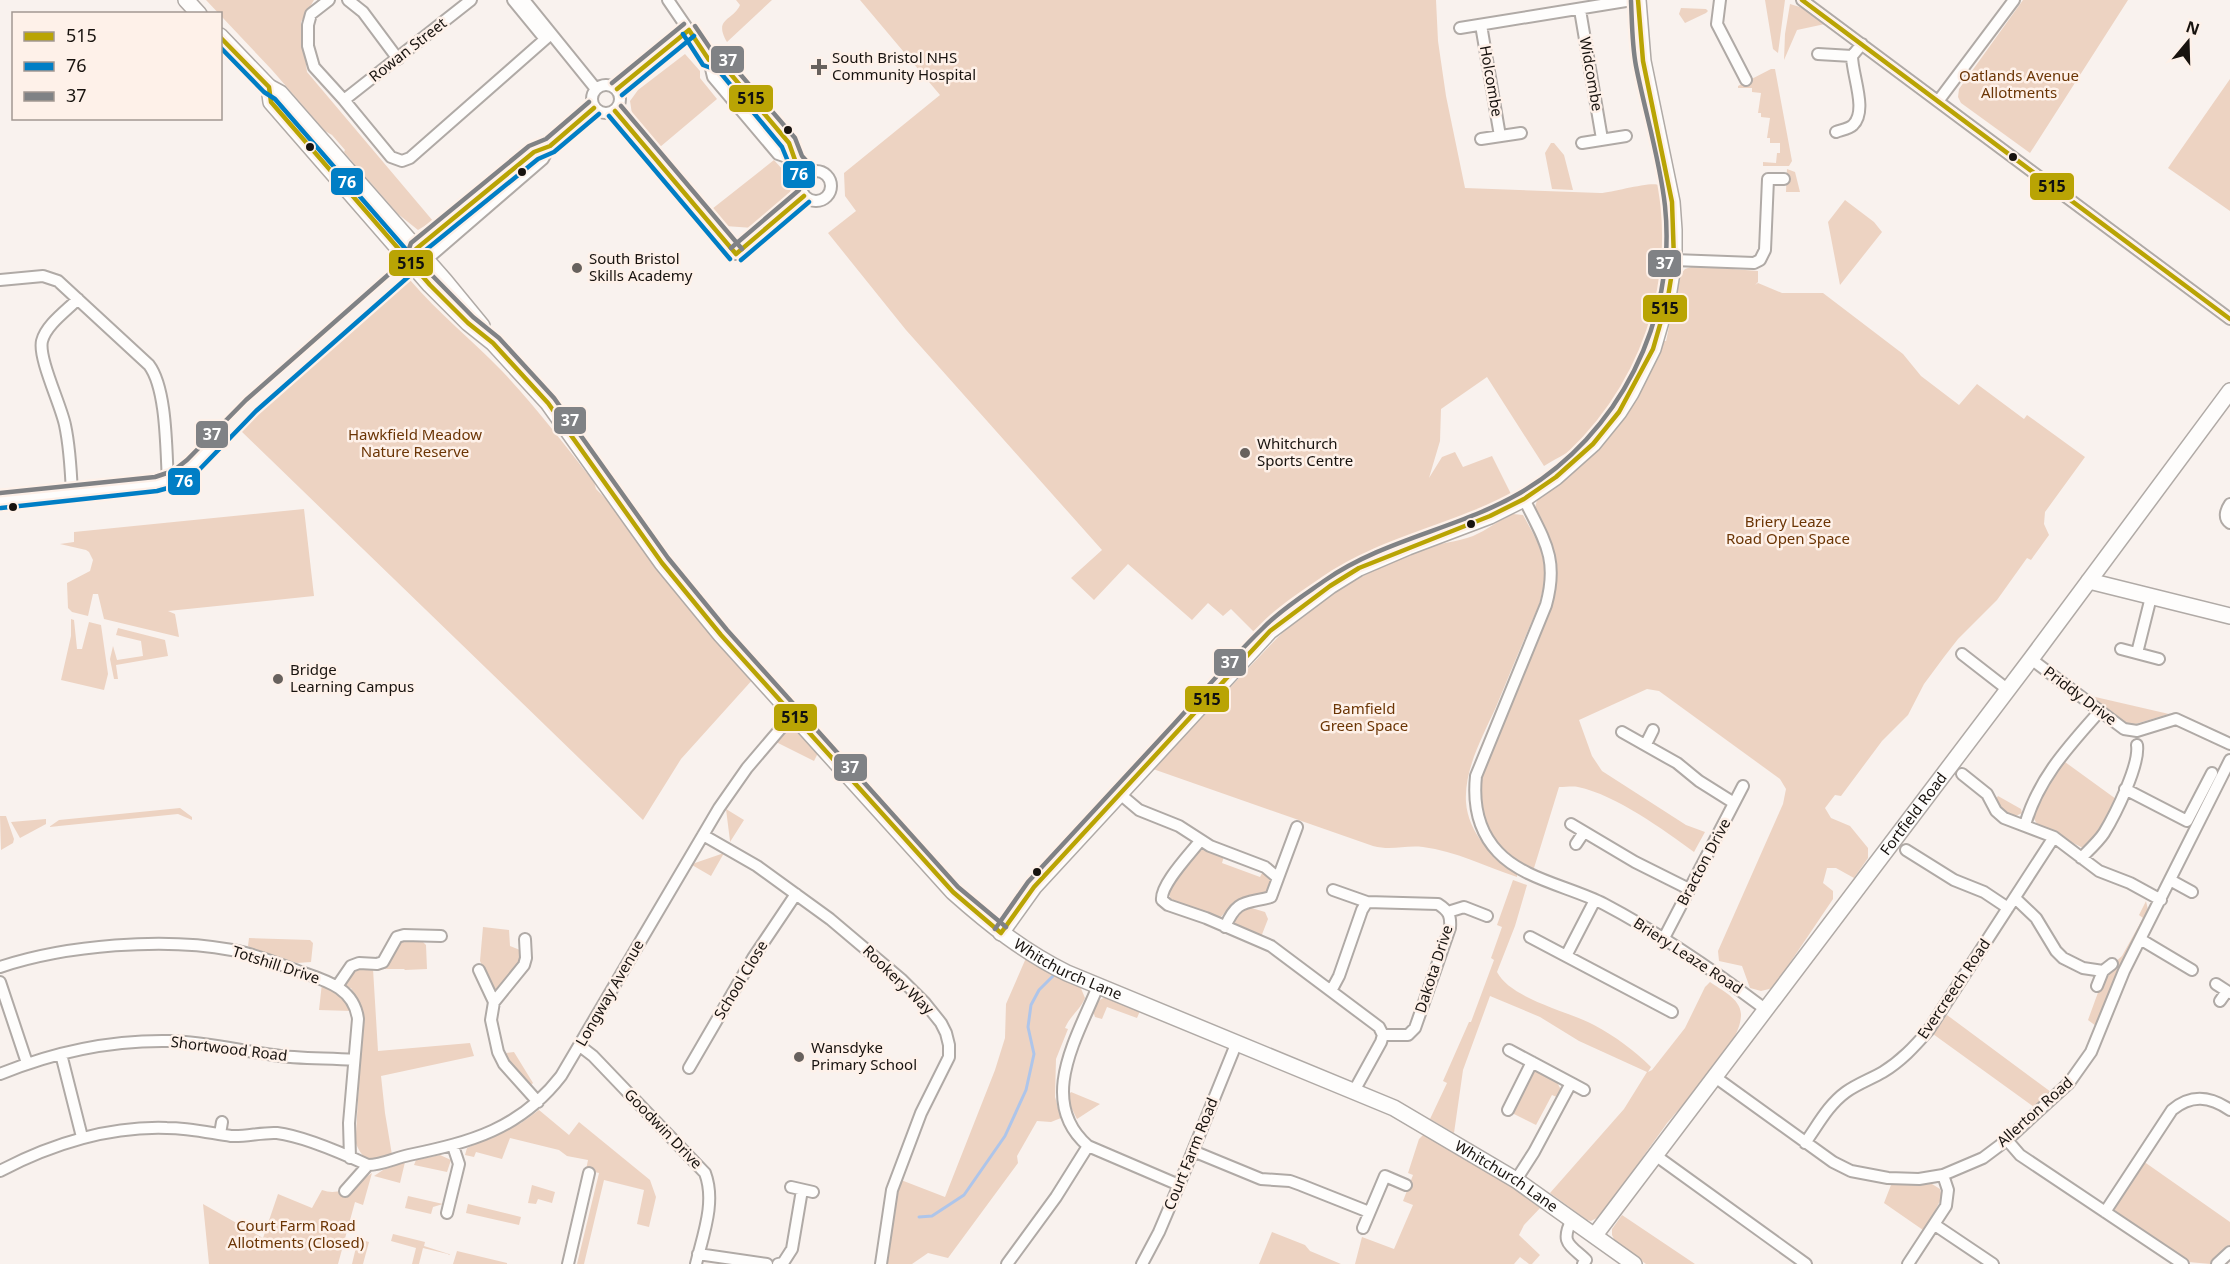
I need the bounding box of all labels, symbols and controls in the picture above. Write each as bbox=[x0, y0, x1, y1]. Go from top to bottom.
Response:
legend bbox=[12, 12, 222, 120]
street label: Rowan Street bbox=[364, 12, 451, 86]
north arrow bbox=[2158, 12, 2218, 72]
text: N bbox=[2183, 15, 2203, 40]
text: 515 bbox=[66, 23, 97, 47]
street label: Widcombe bbox=[1576, 35, 1608, 113]
street label: Holcombe bbox=[1476, 44, 1508, 118]
line badge: 37 bbox=[710, 45, 745, 74]
place label: South Bristol NHS Community Hospital bbox=[832, 47, 976, 84]
text: 37 bbox=[719, 49, 737, 71]
text: 76 bbox=[66, 53, 87, 77]
marker: South Bristol NHS Community Hospital bbox=[810, 58, 828, 76]
park label: Oatlands Avenue Allotments bbox=[1959, 65, 2079, 102]
text: 37 bbox=[66, 83, 87, 107]
line badge: 515 bbox=[728, 84, 774, 113]
text: 515 bbox=[737, 87, 765, 109]
unlabelled marker bbox=[782, 124, 794, 136]
unlabelled marker bbox=[304, 141, 316, 153]
unlabelled marker bbox=[2007, 151, 2019, 163]
line badge: 76 bbox=[782, 160, 816, 189]
text: 76 bbox=[790, 163, 808, 185]
unlabelled marker bbox=[516, 166, 528, 178]
line badge: 76 bbox=[330, 167, 364, 196]
text: 76 bbox=[338, 171, 356, 193]
line badge: 515 bbox=[2029, 172, 2075, 201]
text: 515 bbox=[2038, 175, 2066, 197]
place label: South Bristol Skills Academy bbox=[589, 248, 693, 285]
line badge: 515 bbox=[388, 249, 434, 277]
line badge: 37 bbox=[1647, 249, 1682, 278]
text: 515 bbox=[397, 252, 425, 274]
text: 37 bbox=[1656, 252, 1674, 274]
marker: South Bristol Skills Academy bbox=[570, 261, 584, 275]
line badge: 515 bbox=[1642, 294, 1688, 323]
text: 515 bbox=[1651, 297, 1679, 319]
line badge: 37 bbox=[553, 406, 587, 435]
text: 37 bbox=[561, 409, 579, 431]
line badge: 37 bbox=[195, 420, 229, 449]
text: 37 bbox=[203, 423, 221, 445]
park label: Hawkfield Meadow Nature Reserve bbox=[348, 424, 482, 461]
place label: Whitchurch Sports Centre bbox=[1257, 433, 1353, 470]
marker: Whitchurch Sports Centre bbox=[1238, 446, 1252, 460]
line badge: 76 bbox=[167, 467, 201, 496]
text: 76 bbox=[175, 470, 193, 492]
unlabelled marker bbox=[7, 501, 19, 513]
park label: Briery Leaze Road Open Space bbox=[1726, 511, 1850, 548]
unlabelled marker bbox=[1465, 518, 1477, 530]
line badge: 37 bbox=[1213, 648, 1247, 677]
text: 37 bbox=[1221, 651, 1239, 673]
place label: Bridge Learning Campus bbox=[290, 659, 414, 696]
street label: Priddy Drive bbox=[2040, 661, 2121, 729]
marker: Bridge Learning Campus bbox=[271, 672, 285, 686]
line badge: 515 bbox=[1184, 685, 1230, 713]
text: 515 bbox=[1193, 688, 1221, 710]
park label: Bamfield Green Space bbox=[1320, 698, 1408, 735]
line badge: 515 bbox=[773, 703, 818, 732]
text: 515 bbox=[781, 706, 809, 728]
line badge: 37 bbox=[833, 753, 868, 782]
text: 37 bbox=[841, 756, 859, 778]
street label: Fortfield Road bbox=[1875, 768, 1951, 859]
street label: Bracton Drive bbox=[1672, 814, 1734, 909]
unlabelled marker bbox=[1031, 866, 1043, 878]
street label: Briery Leaze Road bbox=[1630, 912, 1747, 998]
street label: Dakota Drive bbox=[1409, 922, 1457, 1015]
street label: Whitchurch Lane bbox=[1010, 933, 1125, 1004]
street label: Evercreech Road bbox=[1912, 934, 1994, 1042]
street label: Longway Avenue bbox=[571, 936, 648, 1049]
street label: School Close bbox=[709, 936, 772, 1023]
street label: Rookery Way bbox=[859, 940, 939, 1018]
street label: Totshill Drive bbox=[230, 941, 323, 988]
street label: Shortwood Road bbox=[170, 1031, 289, 1065]
place label: Wansdyke Primary School bbox=[811, 1037, 917, 1074]
marker: Wansdyke Primary School bbox=[792, 1050, 806, 1064]
street label: Allerton Road bbox=[1992, 1072, 2077, 1151]
street label: Goodwin Drive bbox=[620, 1084, 707, 1173]
street label: Court Farm Road bbox=[1158, 1094, 1222, 1213]
street label: Whitchurch Lane bbox=[1452, 1135, 1562, 1216]
park label: Court Farm Road Allotments (Closed) bbox=[228, 1215, 364, 1252]

